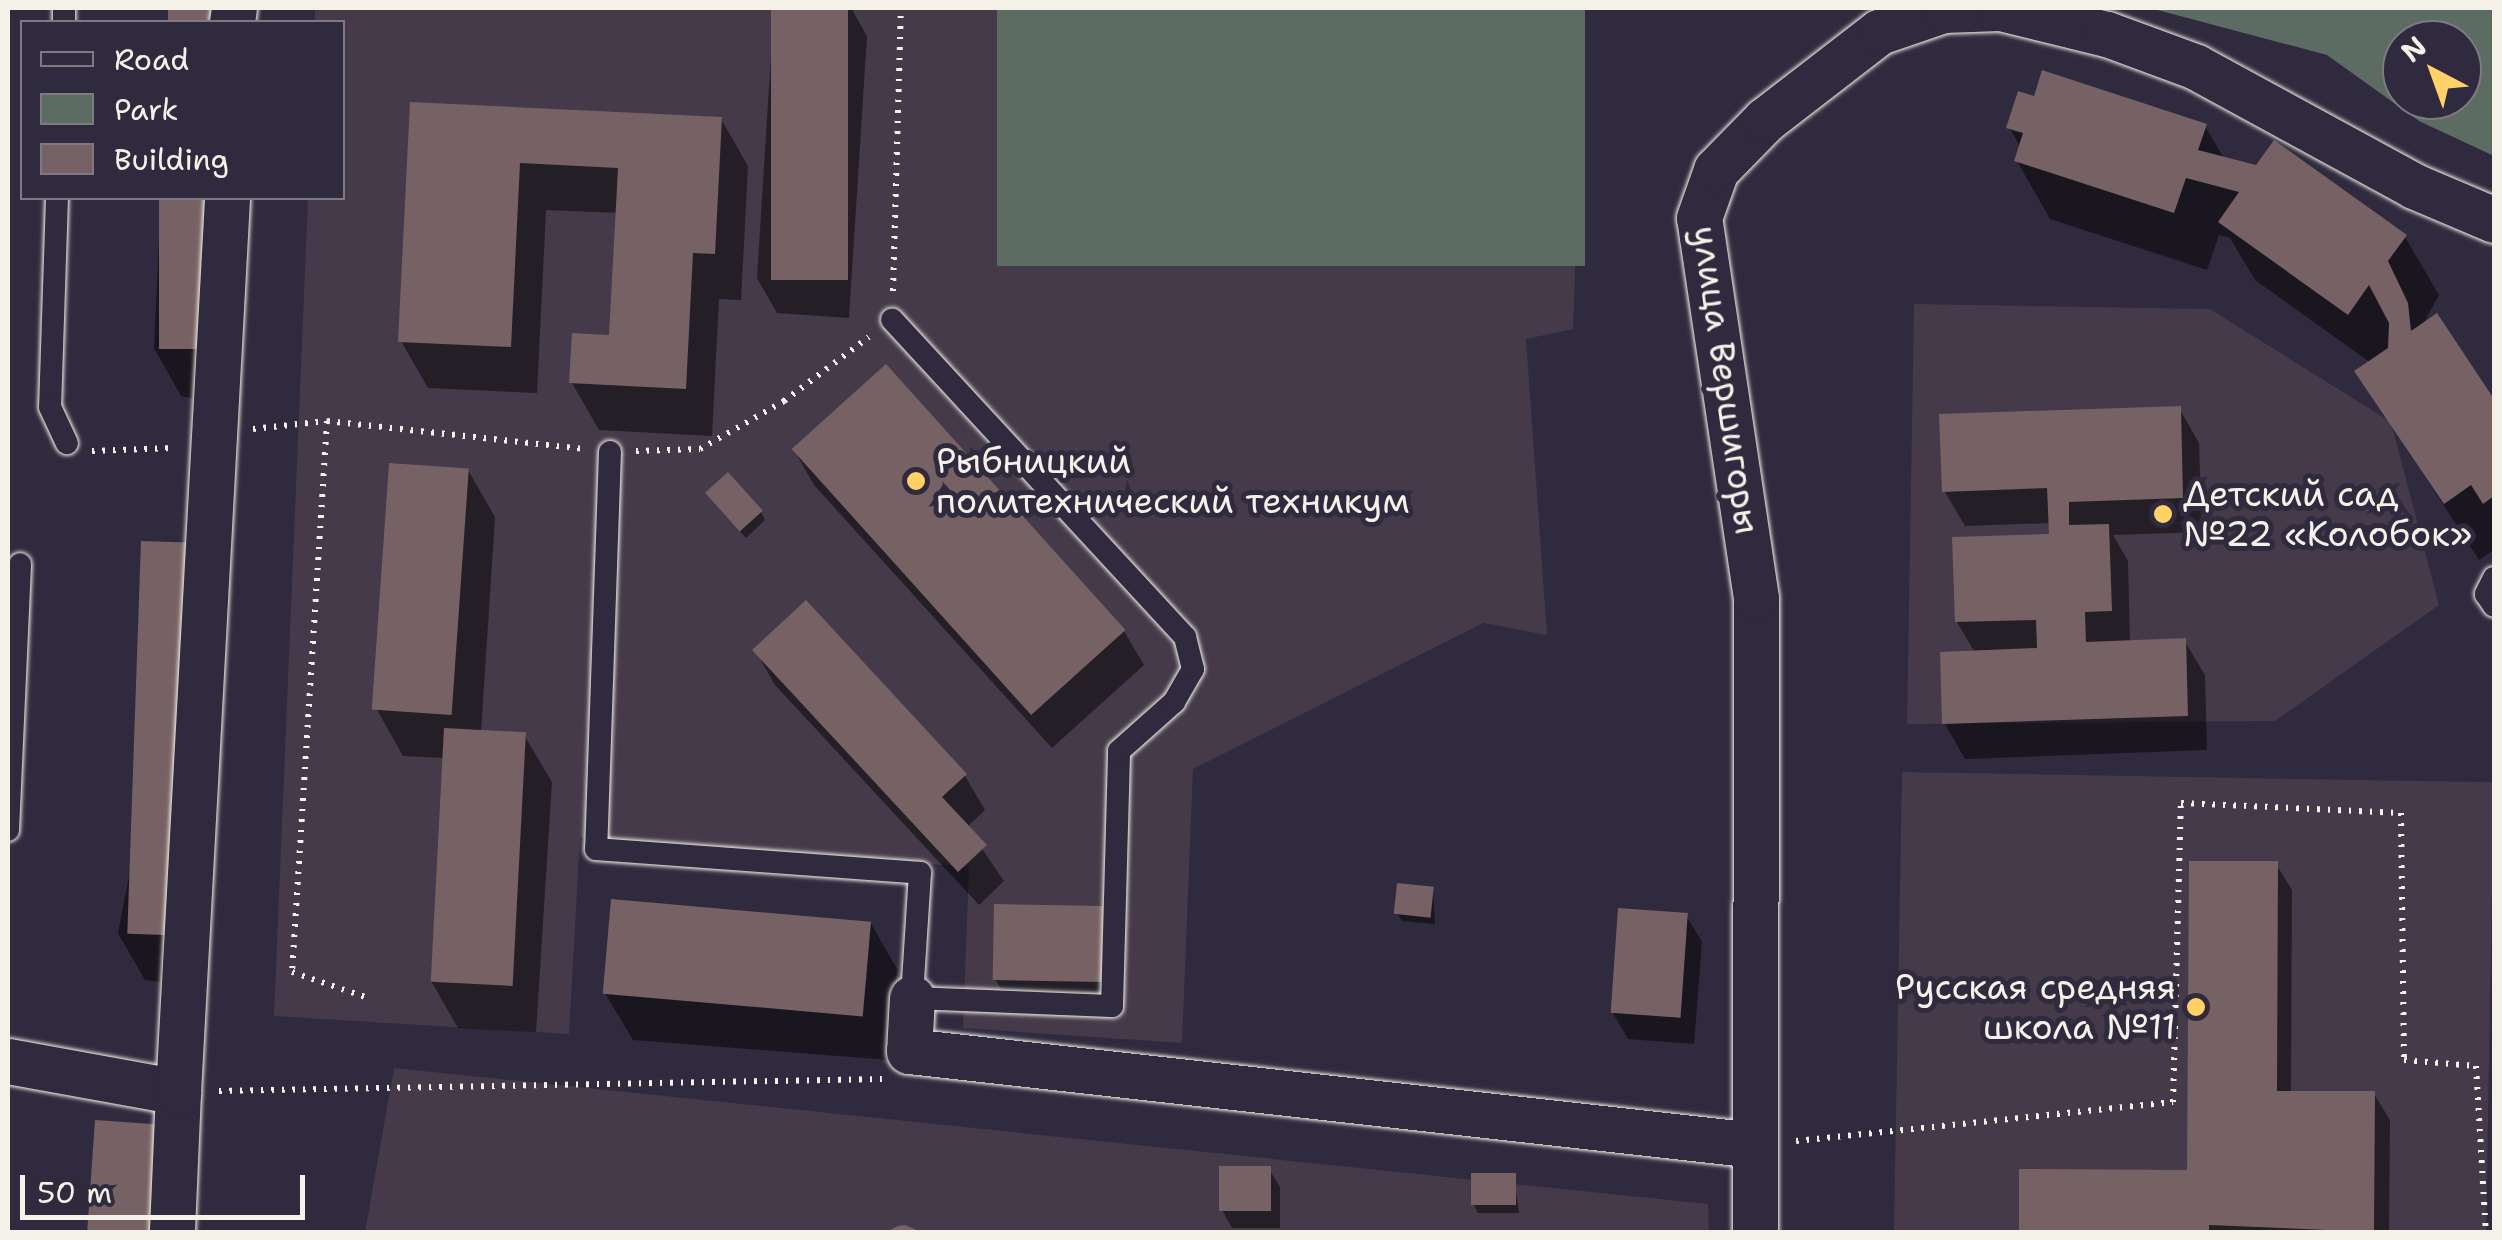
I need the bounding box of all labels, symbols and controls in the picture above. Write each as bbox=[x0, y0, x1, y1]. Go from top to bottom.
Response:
legend bbox=[20, 20, 345, 200]
north arrow bbox=[2382, 20, 2482, 120]
text: N bbox=[2393, 27, 2434, 70]
text: Road bbox=[114, 39, 189, 80]
text: Park bbox=[114, 89, 178, 130]
text: Building bbox=[114, 139, 229, 180]
street label: улица Вершигоры bbox=[1684, 223, 1768, 537]
place label: Рыбницкий политехнический техникум bbox=[936, 440, 1409, 522]
marker: Рыбницкий политехнический техникум bbox=[905, 470, 927, 492]
place label: Детский сад №22 «Колобок» bbox=[2183, 473, 2472, 555]
marker: Детский сад №22 «Колобок» bbox=[2152, 503, 2174, 525]
place label: Русская средняя школа №11 bbox=[1895, 966, 2176, 1048]
marker: Русская средняя школа №11 bbox=[2185, 996, 2207, 1018]
scale bar bbox=[25, 1155, 310, 1217]
text: 50 m bbox=[37, 1172, 112, 1213]

